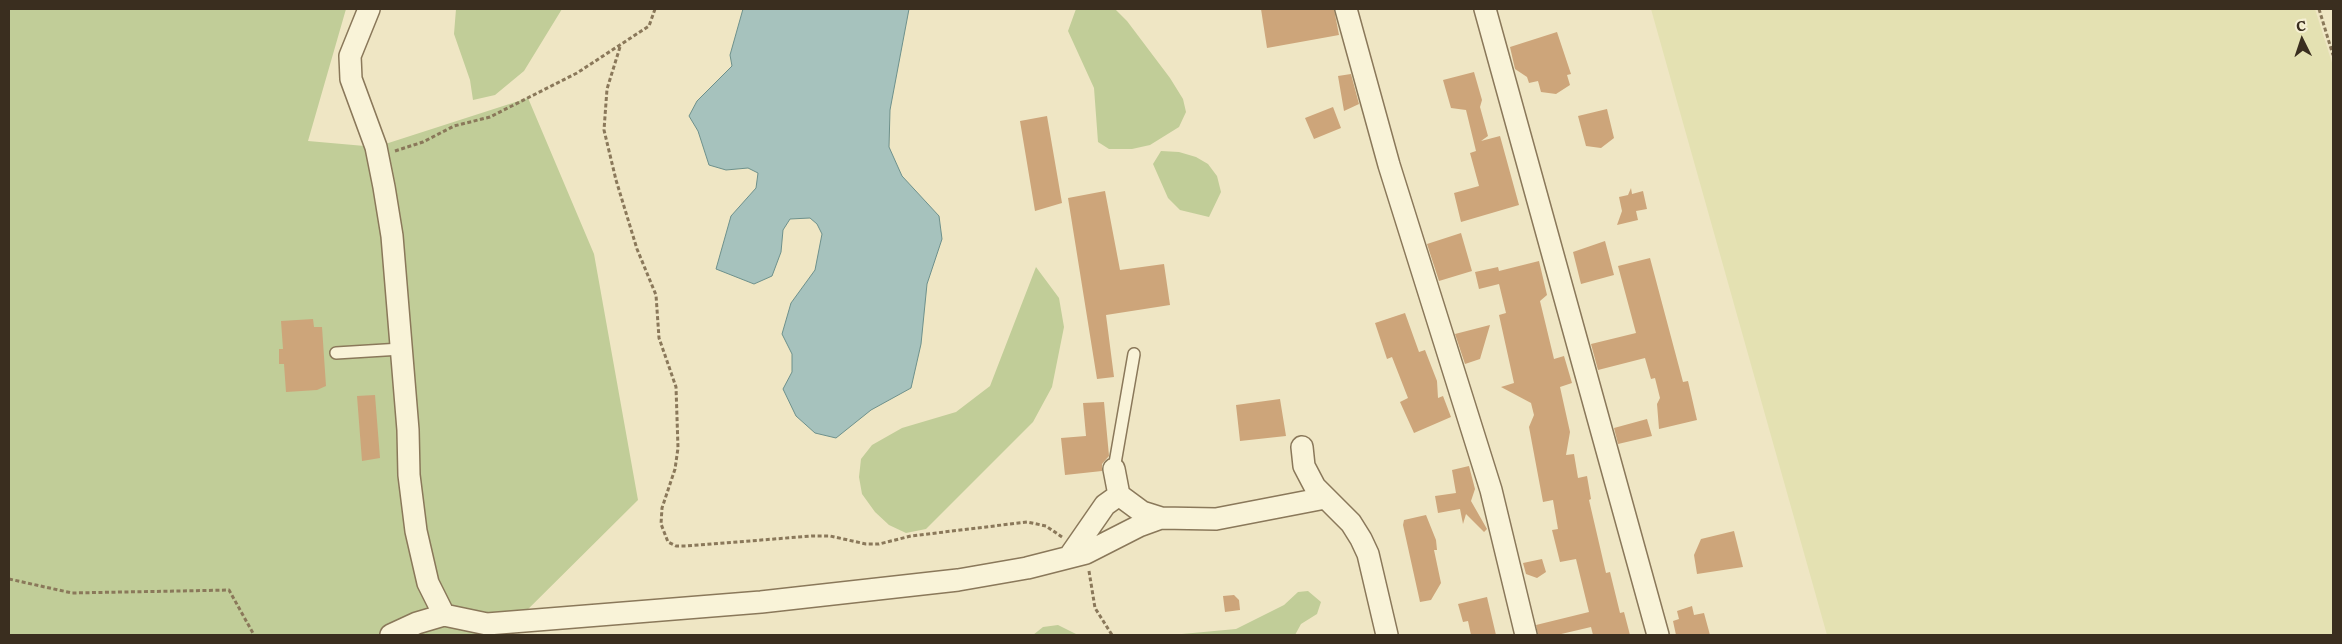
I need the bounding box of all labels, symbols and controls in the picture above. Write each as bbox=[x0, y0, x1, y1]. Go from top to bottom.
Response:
north arrow bbox=[2277, 15, 2327, 65]
text: С bbox=[2295, 15, 2307, 35]

